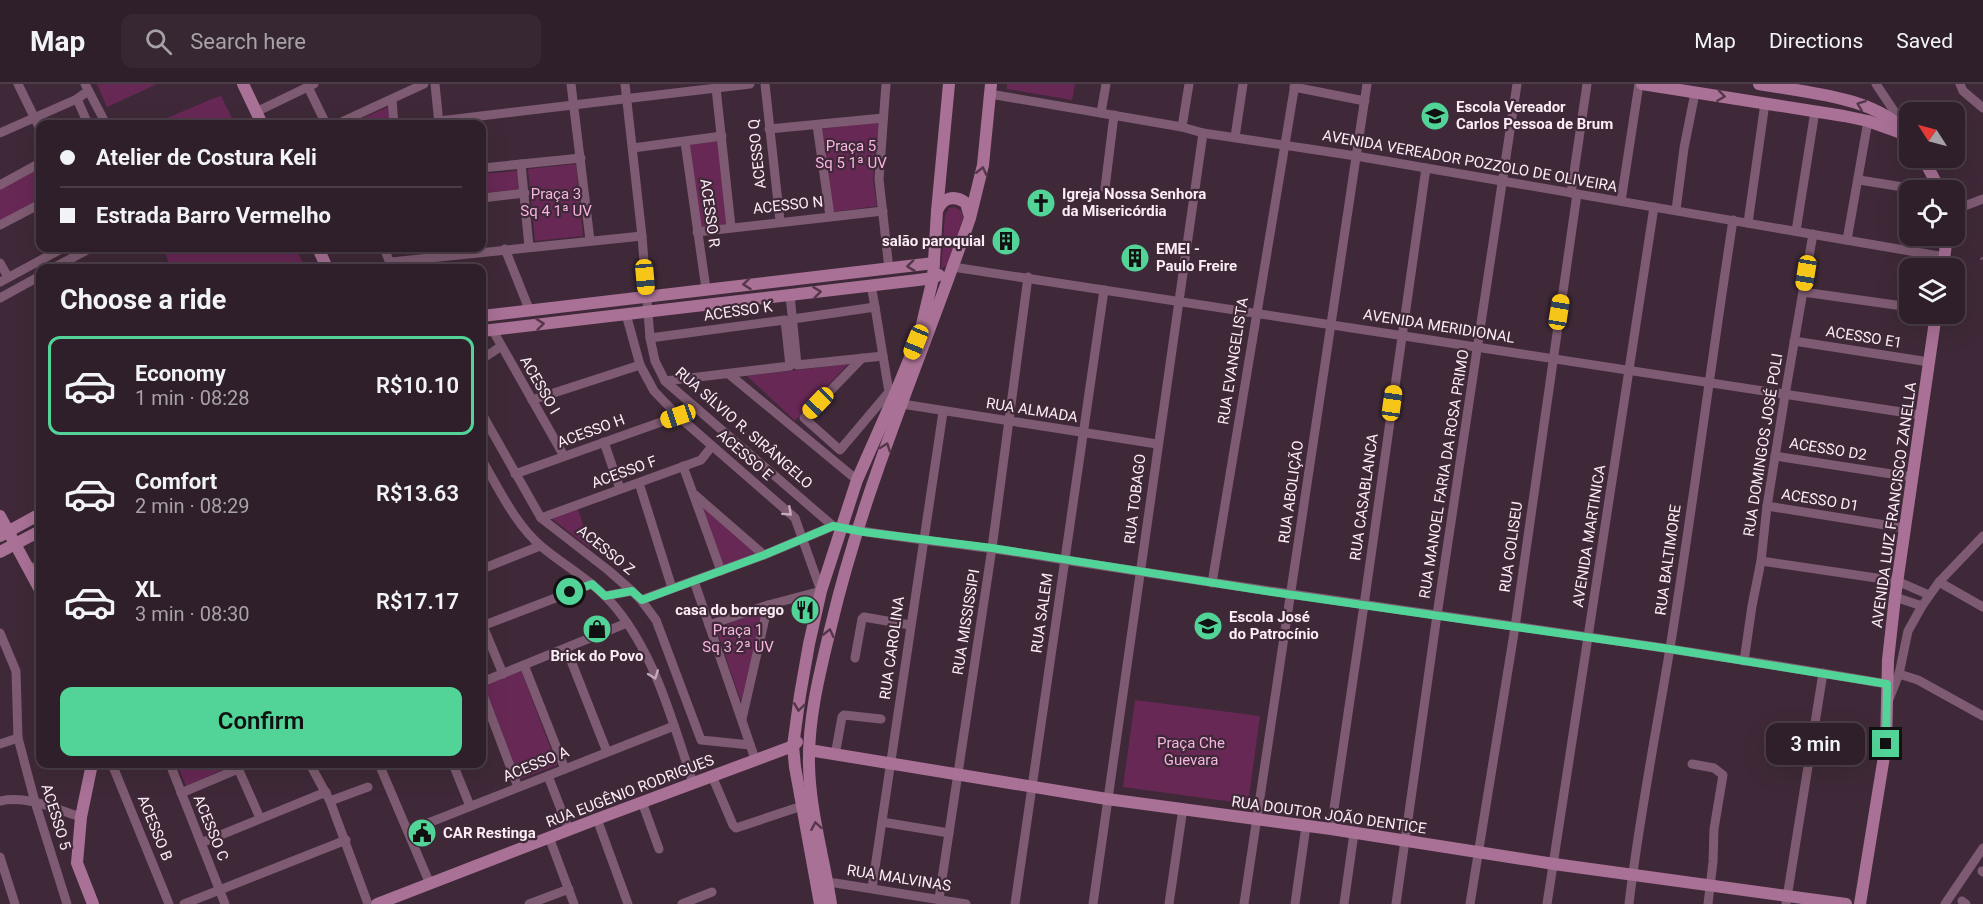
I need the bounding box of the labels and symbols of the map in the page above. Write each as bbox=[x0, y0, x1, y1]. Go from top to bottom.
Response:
one-way arrow bbox=[1716, 90, 1725, 102]
place label: Escola Vereador Carlos Pessoa de Brum bbox=[1456, 98, 1613, 133]
school or university icon: Escola Vereador Carlos Pessoa de Brum bbox=[1419, 100, 1451, 132]
one-way arrow bbox=[1856, 100, 1867, 112]
north arrow bbox=[1899, 102, 1965, 168]
street label: ACESSO Q bbox=[744, 118, 770, 190]
street label: AVENIDA VEREADOR POZZOLO DE OLIVEIRA bbox=[1321, 126, 1619, 196]
park label: Praça 5 Sq 5 1ª UV bbox=[815, 137, 887, 172]
one-way arrow bbox=[974, 166, 987, 176]
street label: ACESSO R bbox=[696, 178, 724, 248]
park label: Praça 3 Sq 4 1ª UV bbox=[520, 185, 592, 220]
place label: Igreja Nossa Senhora da Misericórdia bbox=[1062, 185, 1206, 220]
church icon: Igreja Nossa Senhora da Misericórdia bbox=[1025, 187, 1057, 219]
street label: ACESSO N bbox=[752, 192, 824, 218]
building icon: salão paroquial bbox=[990, 225, 1022, 257]
place label: salão paroquial bbox=[882, 232, 985, 250]
place label: EMEI - Paulo Freire bbox=[1156, 240, 1237, 275]
building icon: EMEI - Paulo Freire bbox=[1119, 242, 1151, 274]
car bbox=[1794, 254, 1818, 292]
car bbox=[634, 258, 656, 296]
one-way arrow bbox=[907, 259, 916, 272]
one-way arrow bbox=[743, 278, 752, 290]
one-way arrow bbox=[812, 286, 821, 299]
car bbox=[1547, 293, 1571, 331]
street label: RUA EVANGELISTA bbox=[1214, 296, 1252, 426]
street label: ACESSO K bbox=[702, 297, 774, 325]
street label: AVENIDA MERIDIONAL bbox=[1362, 305, 1516, 347]
one-way arrow bbox=[535, 318, 544, 331]
car bbox=[901, 322, 931, 362]
street label: ACESSO E1 bbox=[1825, 322, 1903, 352]
street label: RUA MANOEL FARIA DA ROSA PRIMO bbox=[1415, 348, 1473, 600]
street label: RUA DOMINGOS JOSÉ POLI bbox=[1740, 352, 1786, 538]
street label: ACESSO I bbox=[516, 353, 564, 417]
street label: RUA SÍLVIO R. SIRÂNGELO bbox=[672, 363, 816, 493]
street label: AVENIDA LUIZ FRANCISCO ZANELLA bbox=[1868, 381, 1920, 629]
car bbox=[799, 384, 837, 422]
car bbox=[1381, 384, 1403, 422]
street label: RUA ALMADA bbox=[985, 394, 1079, 426]
car bbox=[658, 402, 698, 430]
street label: ACESSO H bbox=[555, 410, 627, 452]
street label: ACESSO E bbox=[713, 426, 777, 485]
street label: RUA CASABLANCA bbox=[1346, 432, 1382, 562]
street label: ACESSO D2 bbox=[1788, 434, 1868, 464]
street label: RUA ABOLIÇÃO bbox=[1275, 439, 1307, 545]
one-way arrow bbox=[878, 442, 891, 453]
street label: ACESSO F bbox=[589, 452, 659, 492]
street label: RUA TOBAGO bbox=[1121, 453, 1149, 545]
street label: AVENIDA MARTINICA bbox=[1569, 463, 1609, 609]
street label: ACESSO D1 bbox=[1780, 485, 1860, 515]
street label: RUA COLISEU bbox=[1496, 500, 1526, 594]
street label: RUA BALTIMORE bbox=[1651, 503, 1685, 617]
one-way arrow bbox=[781, 505, 791, 516]
street label: ACESSO Z bbox=[574, 521, 638, 579]
street label: RUA MISSISSIPI bbox=[949, 568, 983, 676]
street label: RUA SALEM bbox=[1027, 572, 1057, 654]
route start bbox=[556, 578, 583, 605]
restaurant icon: casa do borrego bbox=[789, 594, 821, 626]
street label: RUA CAROLINA bbox=[876, 595, 908, 701]
place label: casa do borrego bbox=[675, 601, 784, 619]
place label: Escola José do Patrocínio bbox=[1229, 608, 1319, 643]
school or university icon: Escola José do Patrocínio bbox=[1192, 610, 1224, 642]
shop icon: Brick do Povo bbox=[581, 613, 613, 645]
park label: Praça 1 Sq 3 2ª UV bbox=[702, 621, 774, 656]
one-way arrow bbox=[821, 629, 834, 639]
place label: Brick do Povo bbox=[550, 647, 644, 665]
one-way arrow bbox=[647, 669, 660, 680]
one-way arrow bbox=[793, 702, 805, 711]
callout: 3 min bbox=[1766, 723, 1865, 765]
route end bbox=[1872, 730, 1899, 757]
park label: Praça Che Guevara bbox=[1157, 734, 1225, 769]
street label: ACESSO A bbox=[500, 743, 572, 785]
street label: RUA EUGÊNIO RODRIGUES bbox=[544, 751, 717, 831]
street label: ACESSO 5 bbox=[37, 782, 75, 852]
street label: ACESSO C bbox=[190, 792, 232, 864]
street label: RUA DOUTOR JOÃO DENTICE bbox=[1230, 792, 1428, 838]
street label: ACESSO B bbox=[134, 793, 176, 863]
public building icon: CAR Restinga bbox=[406, 817, 438, 849]
one-way arrow bbox=[810, 821, 823, 831]
place label: CAR Restinga bbox=[443, 824, 536, 842]
street label: RUA MALVINAS bbox=[846, 861, 952, 895]

